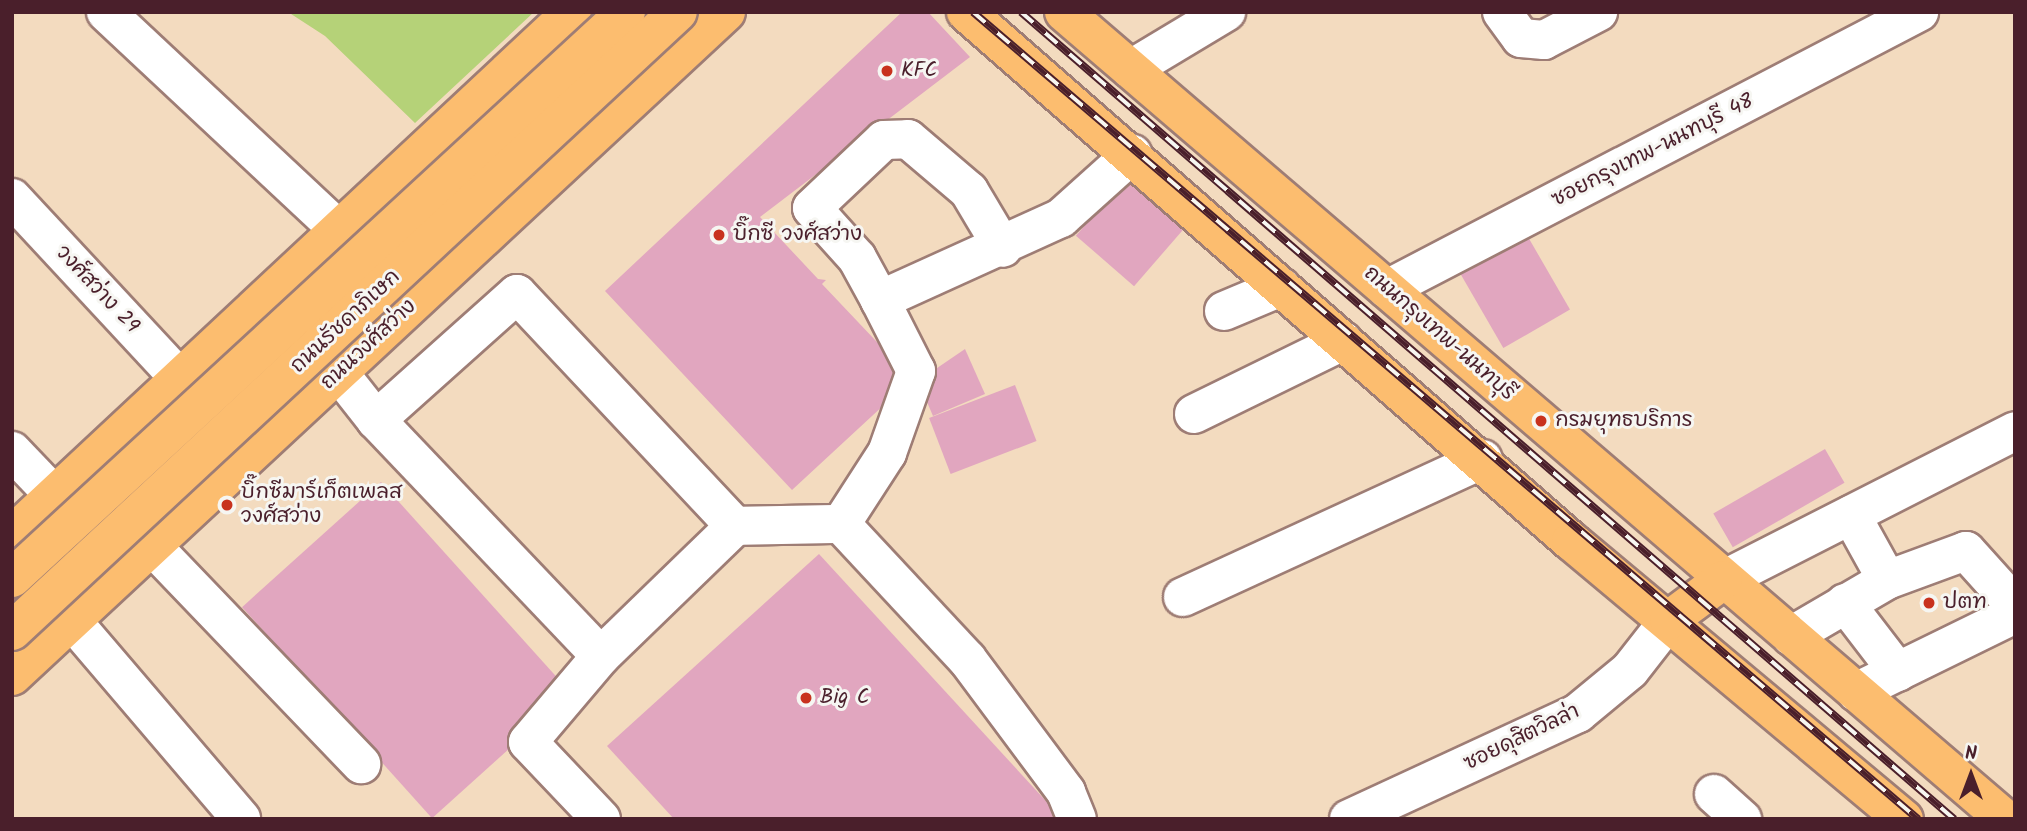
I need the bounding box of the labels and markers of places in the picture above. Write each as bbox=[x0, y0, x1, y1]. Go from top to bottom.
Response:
place label: KFC bbox=[901, 58, 937, 84]
marker: KFC bbox=[879, 63, 895, 79]
place label: บิ๊กซี วงศ์สว่าง bbox=[733, 222, 862, 248]
marker: บิ๊กซี วงศ์สว่าง bbox=[711, 227, 727, 243]
place label: กรมยุทธบริการ bbox=[1555, 408, 1693, 434]
marker: กรมยุทธบริการ bbox=[1533, 413, 1549, 429]
place label: บิ๊กซีมาร์เก็ตเพลส วงศ์สว่าง bbox=[241, 480, 401, 530]
marker: บิ๊กซีมาร์เก็ตเพลส วงศ์สว่าง bbox=[219, 497, 235, 513]
place label: ปตท bbox=[1943, 590, 1987, 616]
marker: ปตท bbox=[1921, 595, 1937, 611]
place label: Big C bbox=[820, 685, 869, 711]
marker: Big C bbox=[798, 690, 814, 706]

